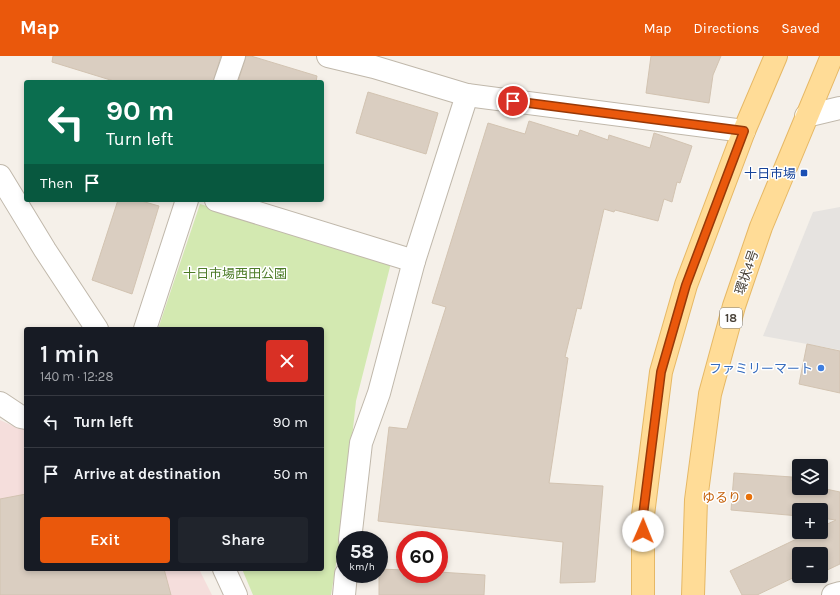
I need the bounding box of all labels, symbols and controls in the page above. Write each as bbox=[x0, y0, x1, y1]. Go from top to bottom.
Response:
text: Map bbox=[20, 17, 59, 39]
text: Map bbox=[644, 20, 672, 37]
text: Directions bbox=[694, 20, 759, 37]
text: Saved bbox=[781, 20, 820, 37]
pin bbox=[496, 84, 530, 118]
icon: arrive bbox=[502, 90, 524, 112]
text: 90 m bbox=[106, 94, 174, 127]
icon: left bbox=[40, 96, 92, 148]
text: Turn left bbox=[106, 128, 174, 150]
place label: 十日市場 bbox=[744, 166, 796, 181]
marker: 十日市場 bbox=[799, 168, 809, 178]
icon: arrive bbox=[81, 172, 103, 194]
text: Then bbox=[40, 174, 73, 192]
street label: 環状4号 bbox=[732, 248, 761, 296]
park label: 十日市場西田公園 bbox=[183, 266, 287, 281]
road number: 18 bbox=[720, 308, 742, 328]
text: 1 min bbox=[40, 340, 100, 368]
button: close bbox=[266, 340, 308, 382]
place label: ファミリーマート bbox=[709, 361, 813, 376]
marker: ファミリーマート bbox=[816, 363, 826, 373]
text: 140 m · 12:28 bbox=[40, 369, 113, 384]
icon: left bbox=[40, 411, 62, 433]
text: Turn left bbox=[74, 413, 133, 431]
text: 90 m bbox=[273, 413, 308, 431]
map controls bbox=[792, 459, 828, 583]
button: layers bbox=[792, 459, 828, 495]
icon: arrive bbox=[40, 463, 62, 485]
text: Arrive at destination bbox=[74, 465, 221, 483]
text: 50 m bbox=[273, 465, 308, 483]
place label: ゆるり bbox=[702, 490, 741, 505]
marker: ゆるり bbox=[744, 492, 754, 502]
button: + bbox=[792, 503, 828, 539]
position arrow bbox=[622, 510, 664, 552]
button: Exit bbox=[40, 517, 170, 563]
button: Share bbox=[178, 517, 308, 563]
speed limit sign: 60 bbox=[396, 531, 448, 583]
text: 58 bbox=[350, 540, 374, 563]
button: − bbox=[792, 547, 828, 583]
text: km/h bbox=[349, 561, 375, 573]

